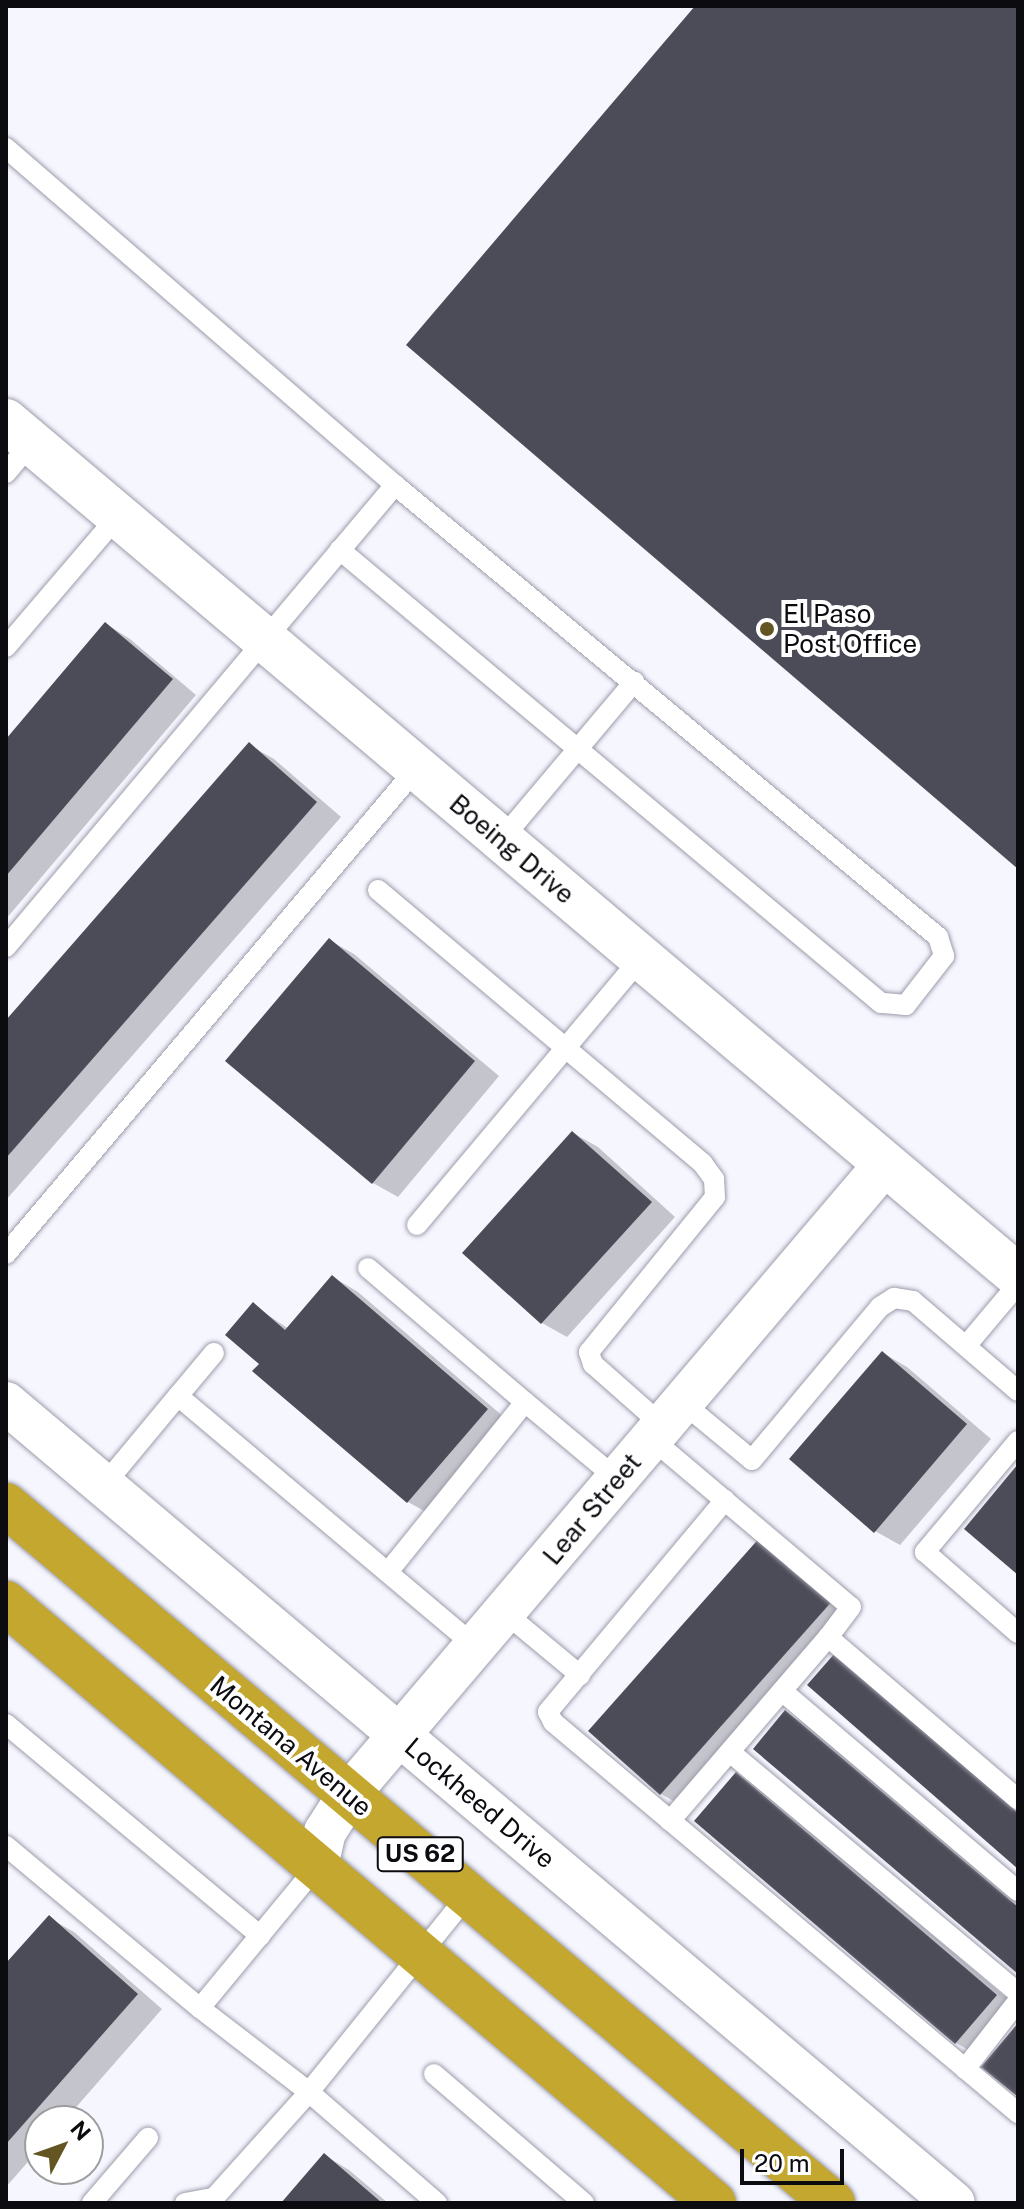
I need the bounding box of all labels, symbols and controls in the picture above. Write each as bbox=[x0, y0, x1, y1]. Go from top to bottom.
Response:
place label: El Paso Post Office bbox=[783, 598, 917, 660]
marker: El Paso Post Office bbox=[758, 620, 776, 638]
street label: Boeing Drive bbox=[443, 788, 581, 910]
street label: Lear Street bbox=[536, 1447, 648, 1571]
street label: Montana Avenue bbox=[204, 1669, 378, 1823]
street label: Lockheed Drive bbox=[399, 1731, 561, 1875]
road number: US 62 bbox=[376, 1834, 464, 1874]
north arrow bbox=[24, 2105, 104, 2185]
text: N bbox=[65, 2116, 96, 2146]
scale bar bbox=[744, 2133, 848, 2183]
text: 20 m bbox=[754, 2149, 810, 2177]

